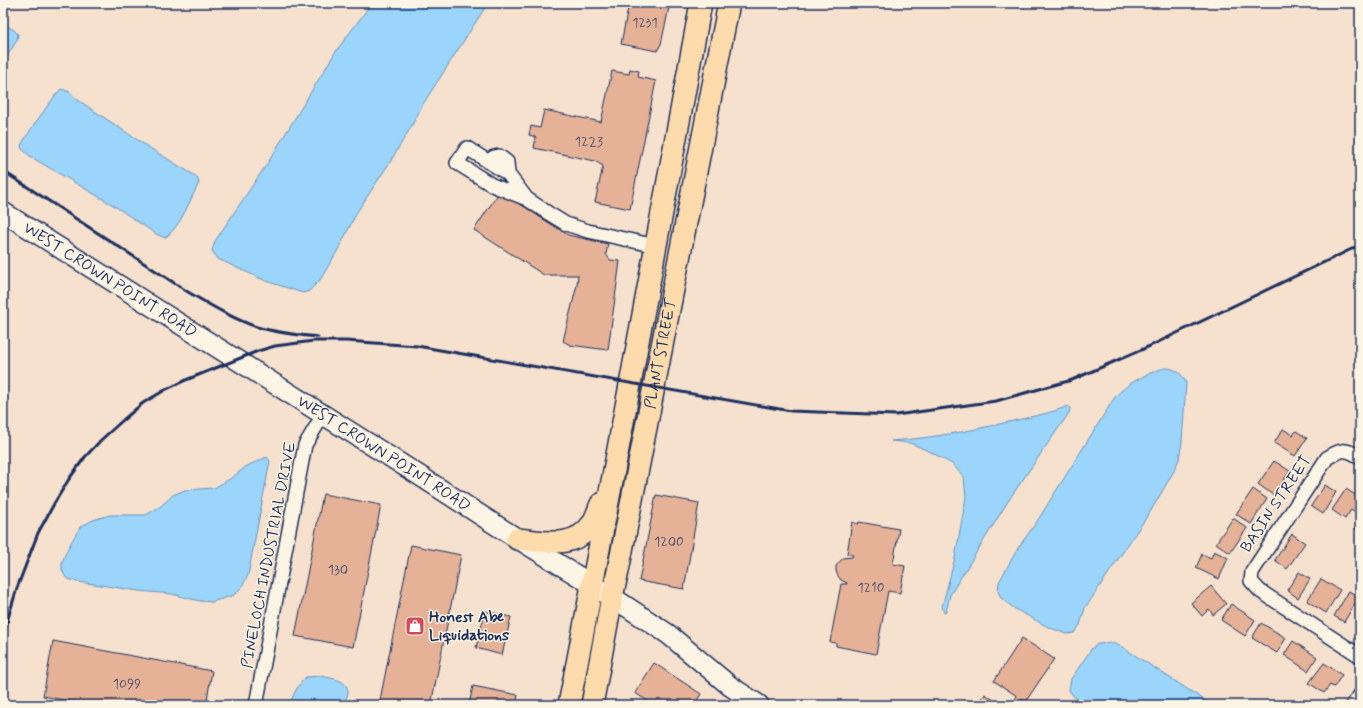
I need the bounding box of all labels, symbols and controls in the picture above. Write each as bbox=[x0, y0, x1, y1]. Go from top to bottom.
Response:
house number: 1231 bbox=[632, 14, 658, 32]
house number: 1223 bbox=[575, 133, 603, 151]
street label: WEST CROWN POINT ROAD bbox=[20, 217, 201, 343]
street label: PLANT STREET bbox=[639, 296, 682, 411]
street label: WEST CROWN POINT ROAD bbox=[293, 390, 475, 516]
street label: PINELOCH INDUSTRIAL DRIVE bbox=[237, 440, 301, 670]
street label: BASIN STREET bbox=[1236, 451, 1316, 557]
house number: 1200 bbox=[654, 533, 684, 551]
house number: 130 bbox=[328, 561, 348, 579]
house number: 1210 bbox=[858, 579, 885, 597]
place label: Honest Abe Liquidations bbox=[429, 607, 509, 646]
shop icon: Honest Abe Liquidations bbox=[404, 615, 426, 637]
house number: 1099 bbox=[113, 675, 141, 693]

